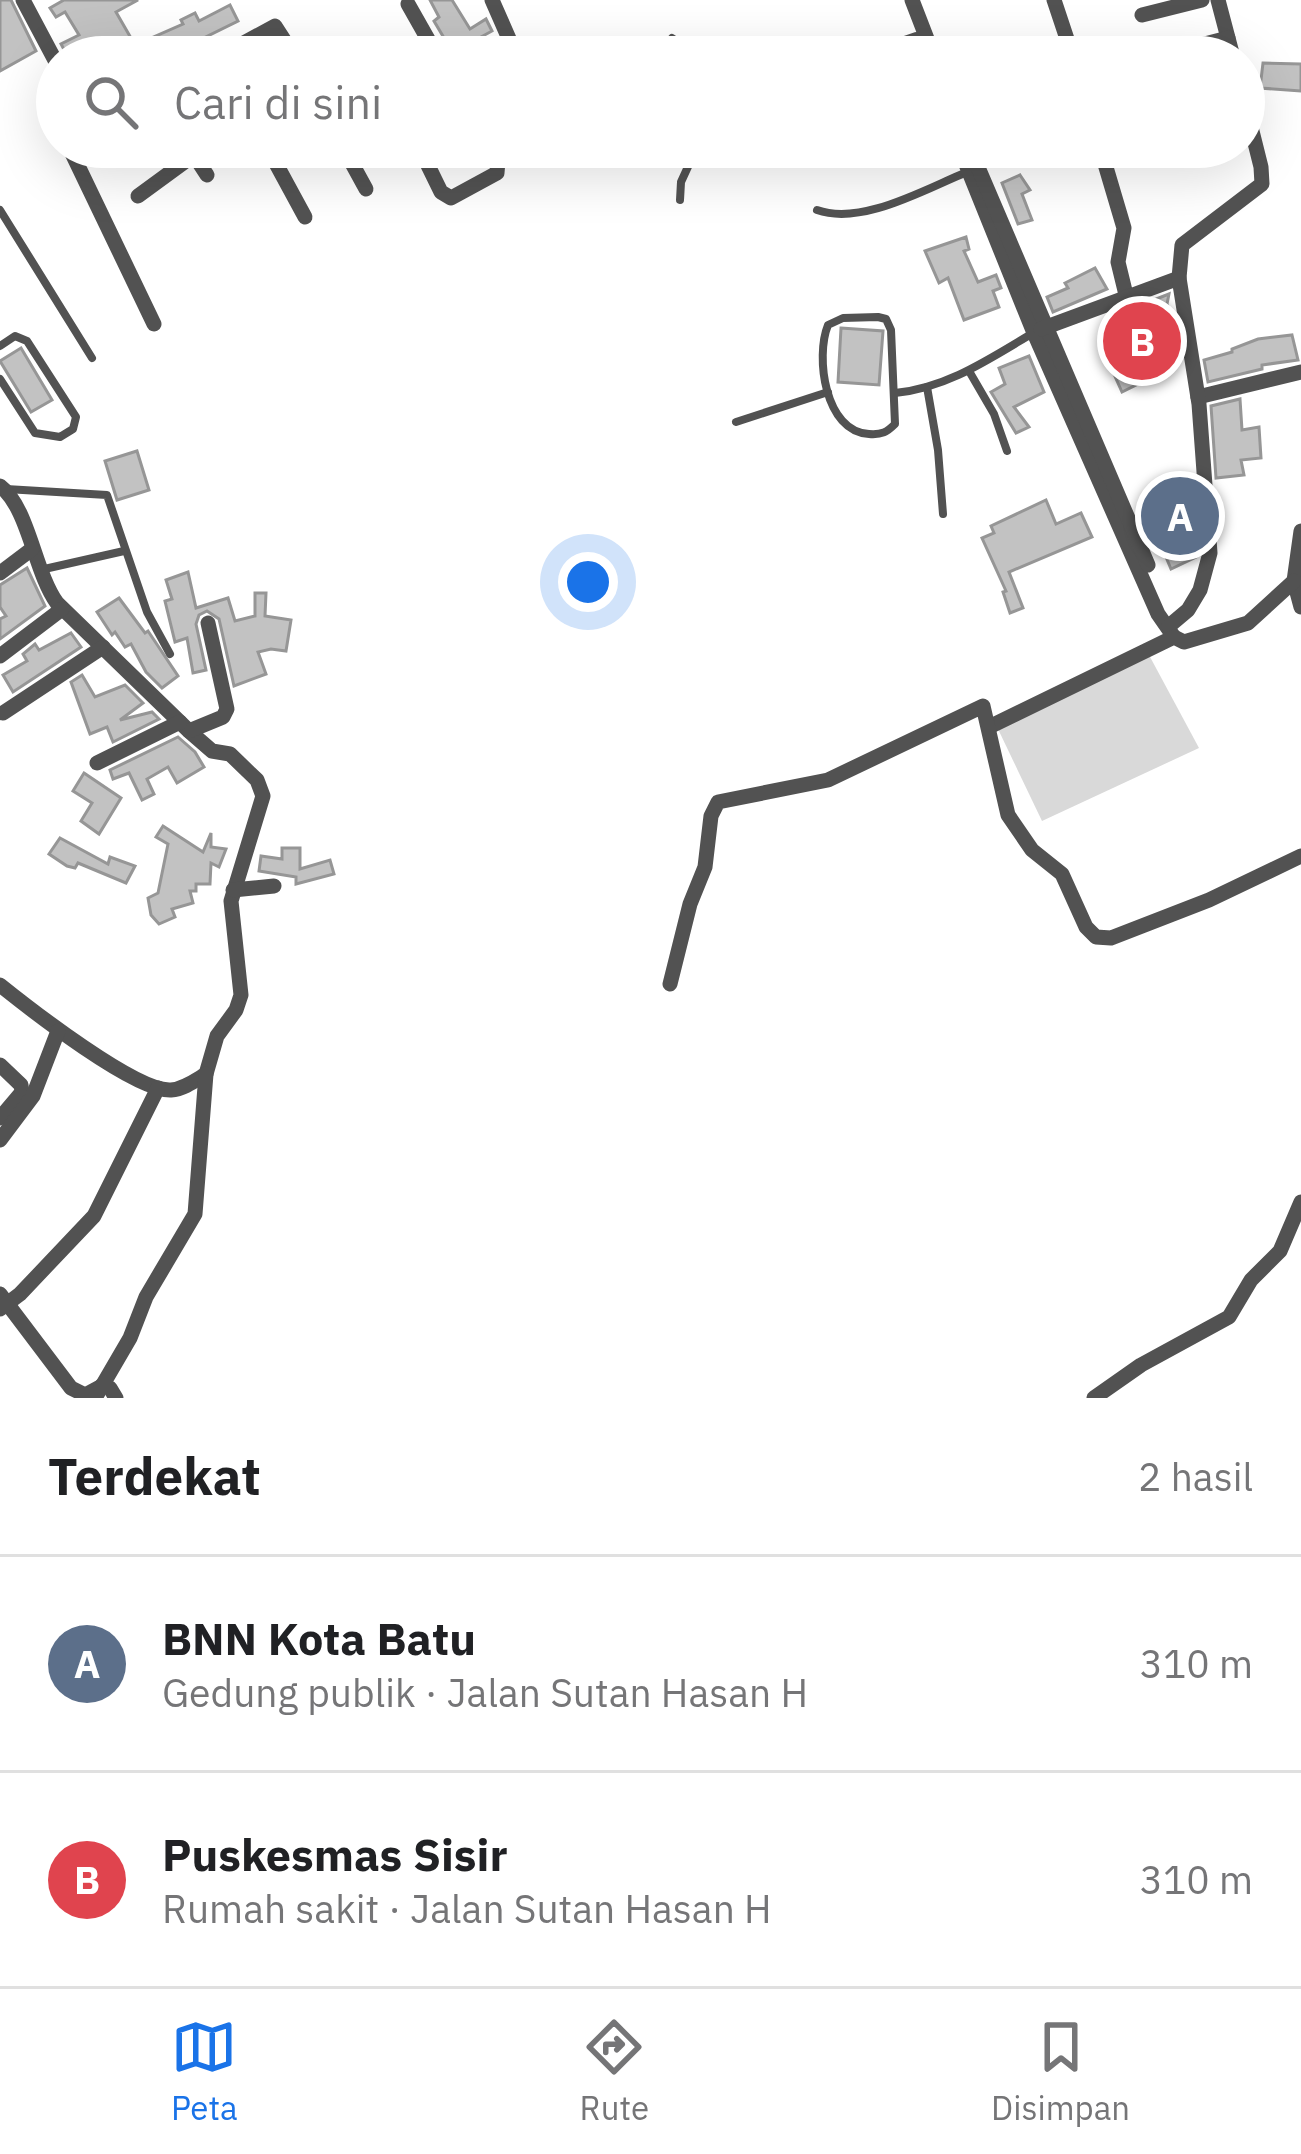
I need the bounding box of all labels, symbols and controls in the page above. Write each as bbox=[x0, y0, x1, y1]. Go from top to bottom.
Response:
search box bbox=[36, 36, 1265, 168]
icon: search bbox=[78, 69, 144, 135]
text: Cari di sini bbox=[174, 73, 382, 131]
pin: B bbox=[1103, 296, 1181, 386]
pin: A bbox=[1141, 471, 1219, 561]
your location bbox=[558, 552, 618, 612]
text: Terdekat bbox=[48, 1443, 261, 1509]
text: 2 hasil bbox=[1138, 1451, 1253, 1502]
text: BNN Kota Batu bbox=[162, 1609, 476, 1667]
text: A bbox=[74, 1638, 100, 1689]
text: 310 m bbox=[1140, 1638, 1253, 1689]
text: Gedung publik · Jalan Sutan Hasan H bbox=[162, 1667, 808, 1718]
text: Puskesmas Sisir bbox=[162, 1825, 508, 1883]
text: B bbox=[74, 1854, 100, 1905]
text: 310 m bbox=[1140, 1854, 1253, 1905]
text: Rumah sakit · Jalan Sutan Hasan H bbox=[162, 1883, 772, 1934]
tab: Peta bbox=[171, 2014, 238, 2129]
tab: Rute bbox=[580, 2014, 649, 2129]
tab: Disimpan bbox=[991, 2014, 1130, 2129]

